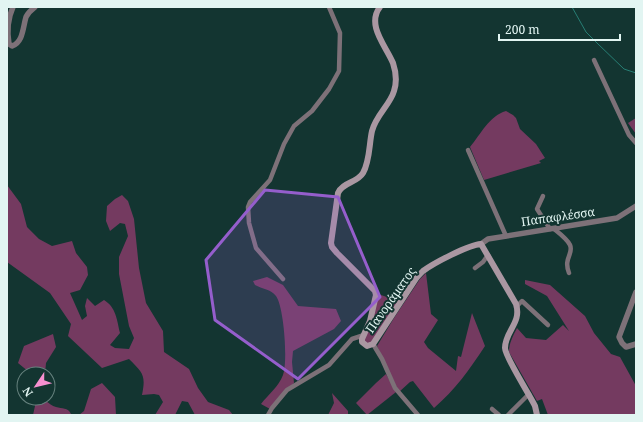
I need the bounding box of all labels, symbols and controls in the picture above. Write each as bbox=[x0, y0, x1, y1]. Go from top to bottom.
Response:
scale bar bbox=[499, 16, 620, 42]
text: 200 m bbox=[505, 21, 540, 38]
street label: Παπαφλέσσα bbox=[520, 203, 596, 230]
street label: Πανοράματος bbox=[361, 263, 420, 336]
north arrow bbox=[16, 366, 56, 406]
text: N bbox=[19, 384, 36, 400]

